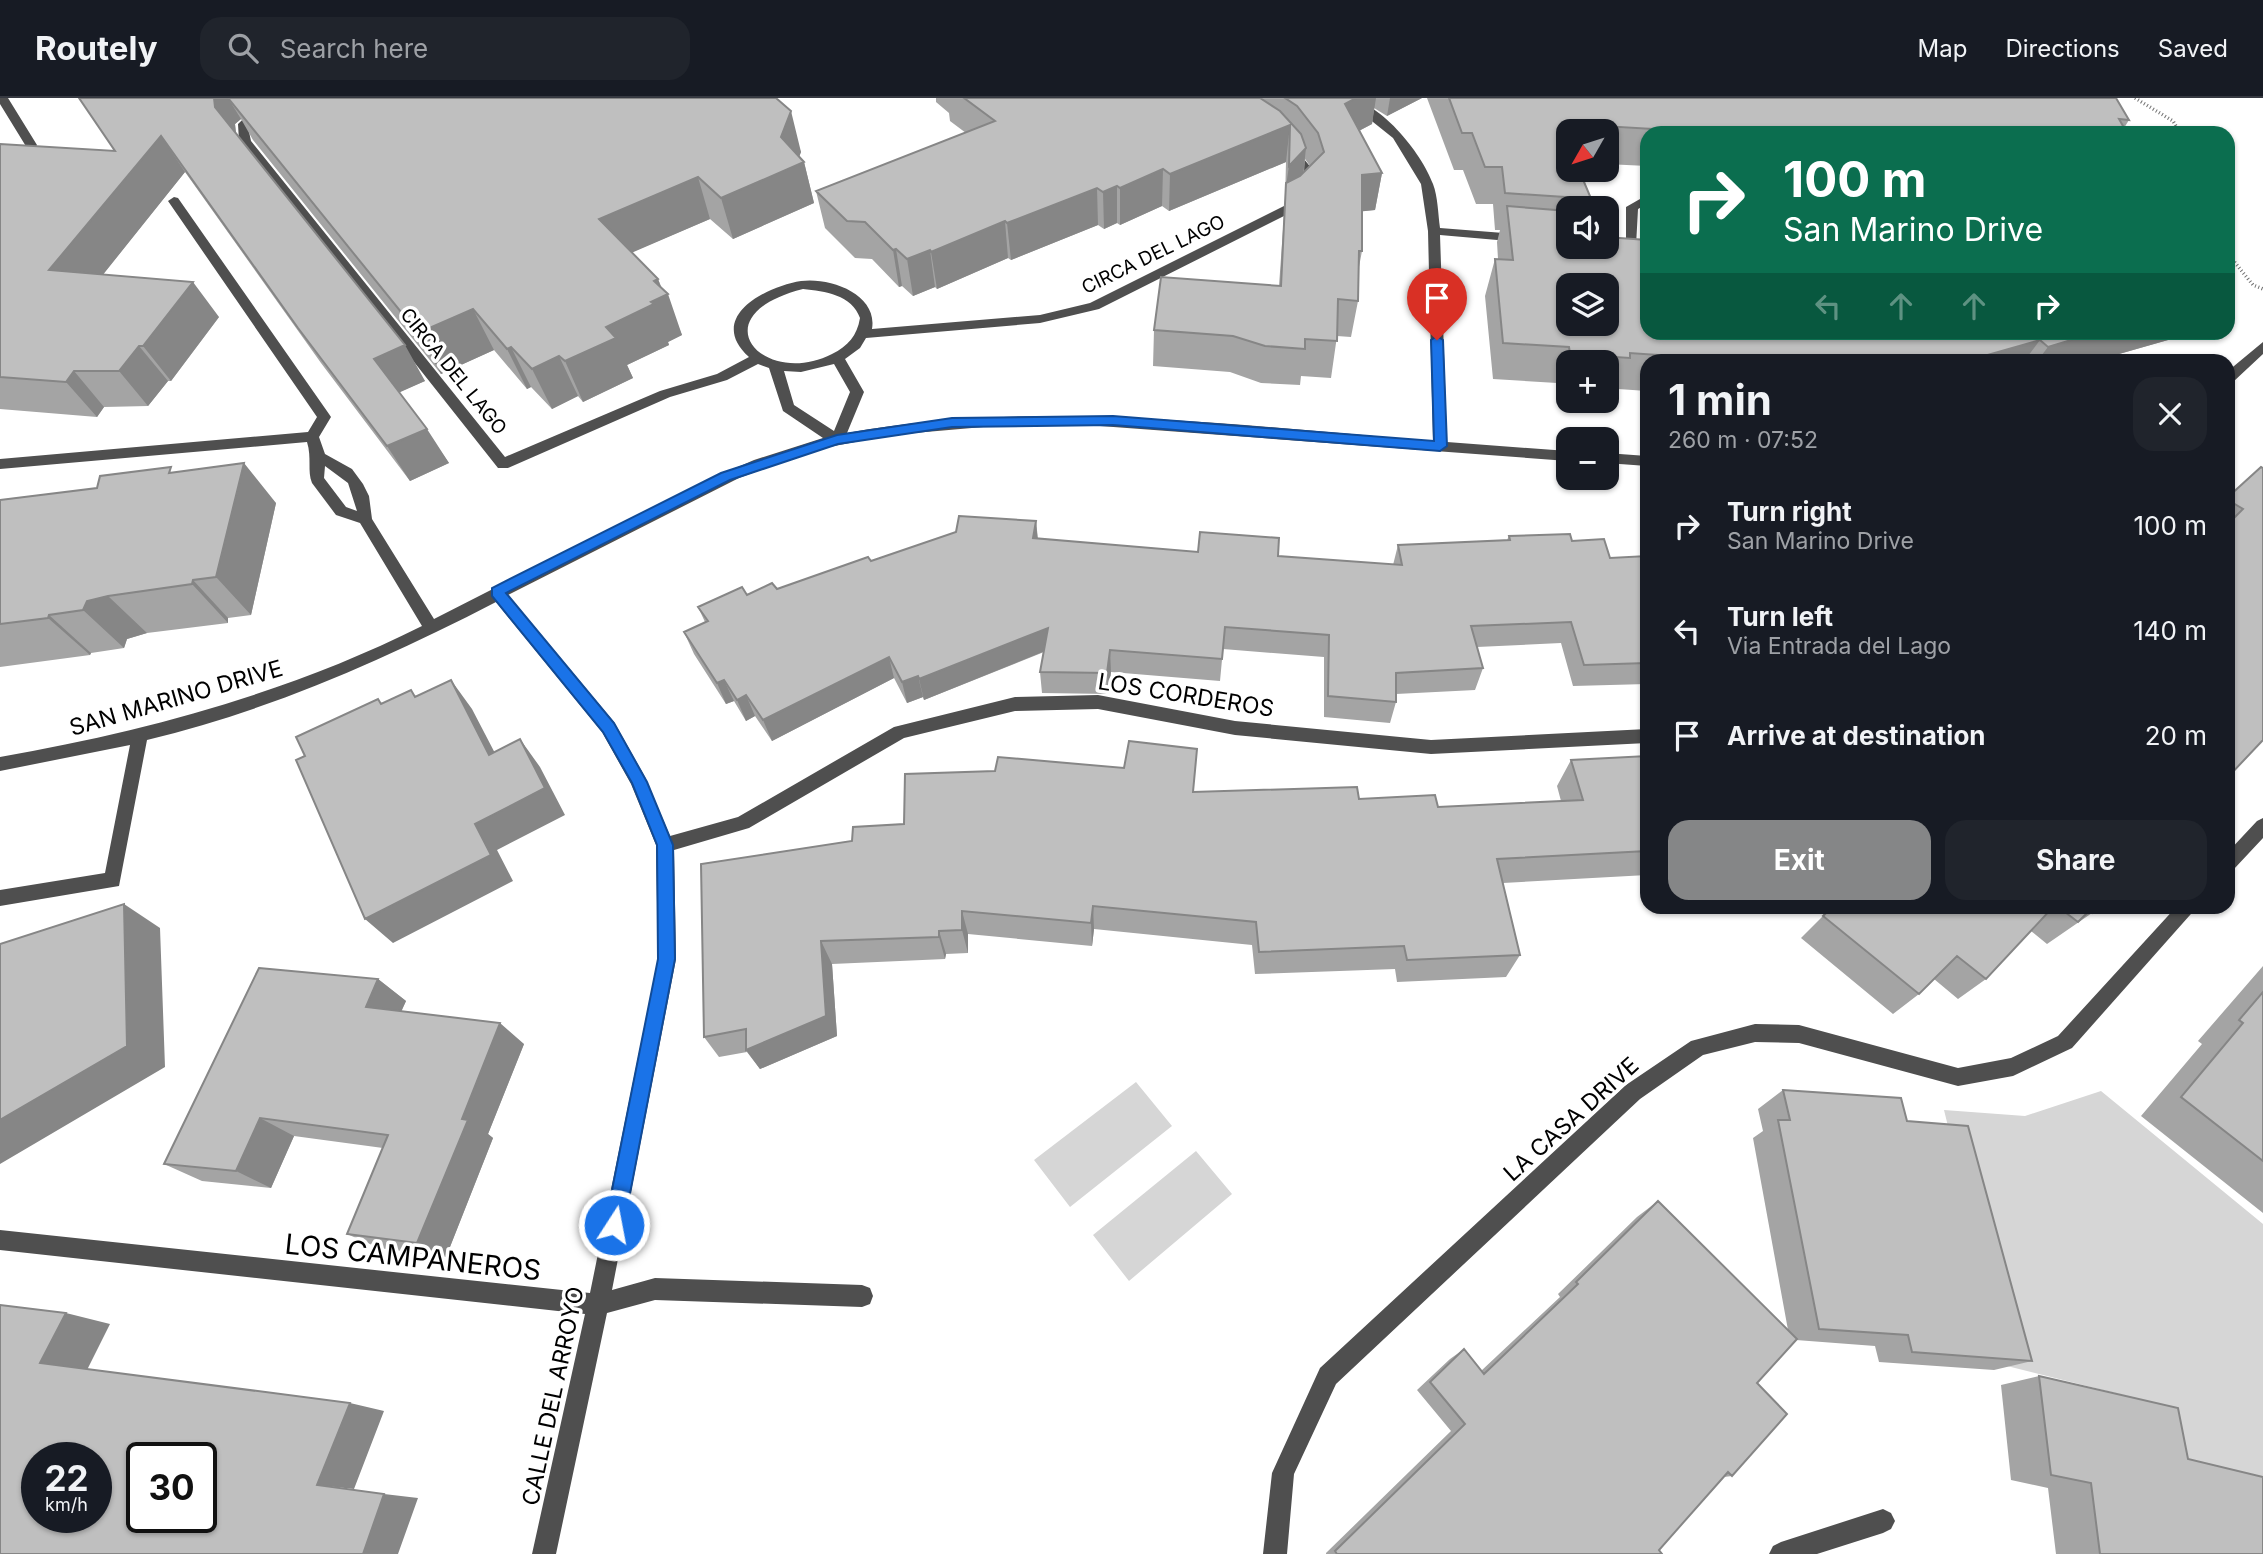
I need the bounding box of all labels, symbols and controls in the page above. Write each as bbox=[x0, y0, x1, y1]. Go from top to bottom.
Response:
search box bbox=[200, 17, 690, 80]
text: Routely bbox=[35, 28, 158, 68]
icon: search bbox=[224, 29, 262, 67]
text: Search here bbox=[280, 33, 428, 64]
text: Map bbox=[1918, 34, 1967, 63]
text: Directions bbox=[2005, 34, 2120, 63]
text: Saved bbox=[2158, 34, 2228, 63]
north arrow bbox=[1556, 119, 1619, 182]
map controls bbox=[1556, 119, 1619, 490]
text: 100 m bbox=[1783, 150, 1927, 209]
icon: right bbox=[1668, 154, 1759, 245]
button: sound bbox=[1556, 196, 1619, 259]
street label: CIRCA DEL LAGO bbox=[1078, 210, 1228, 299]
text: San Marino Drive bbox=[1783, 210, 2043, 249]
pin bbox=[1407, 268, 1467, 340]
button: layers bbox=[1556, 273, 1619, 336]
icon: arrive bbox=[1418, 279, 1456, 317]
icon: left bbox=[1809, 287, 1847, 325]
icon: ahead bbox=[1882, 287, 1920, 325]
icon: ahead bbox=[1955, 287, 1993, 325]
icon: right bbox=[2028, 287, 2066, 325]
street label: CIRCA DEL LAGO bbox=[395, 303, 512, 439]
button: + bbox=[1556, 350, 1619, 413]
text: 1 min bbox=[1668, 374, 1772, 425]
button: close bbox=[2133, 377, 2207, 451]
text: 260 m · 07:52 bbox=[1668, 426, 1818, 454]
button: − bbox=[1556, 427, 1619, 490]
text: Turn right bbox=[1727, 496, 1852, 527]
icon: right bbox=[1668, 507, 1706, 545]
text: 100 m bbox=[2134, 510, 2207, 541]
text: San Marino Drive bbox=[1727, 527, 1914, 555]
text: Turn left bbox=[1727, 601, 1833, 632]
icon: left bbox=[1668, 612, 1706, 650]
text: 140 m bbox=[2133, 615, 2207, 646]
text: Via Entrada del Lago bbox=[1727, 632, 1951, 660]
street label: SAN MARINO DRIVE bbox=[66, 654, 286, 742]
street label: LOS CORDEROS bbox=[1096, 667, 1276, 723]
icon: arrive bbox=[1668, 717, 1706, 755]
text: Arrive at destination bbox=[1727, 720, 1986, 751]
text: 20 m bbox=[2145, 720, 2207, 751]
button: Exit bbox=[1668, 820, 1931, 900]
button: Share bbox=[1945, 820, 2207, 900]
street label: LA CASA DRIVE bbox=[1498, 1051, 1644, 1187]
position arrow bbox=[577, 1188, 651, 1262]
street label: LOS CAMPANEROS bbox=[283, 1227, 543, 1287]
street label: CALLE DEL ARROYO bbox=[516, 1284, 590, 1508]
speed limit sign: 30 bbox=[126, 1442, 217, 1533]
text: 22 bbox=[44, 1457, 89, 1499]
text: km/h bbox=[45, 1494, 88, 1515]

